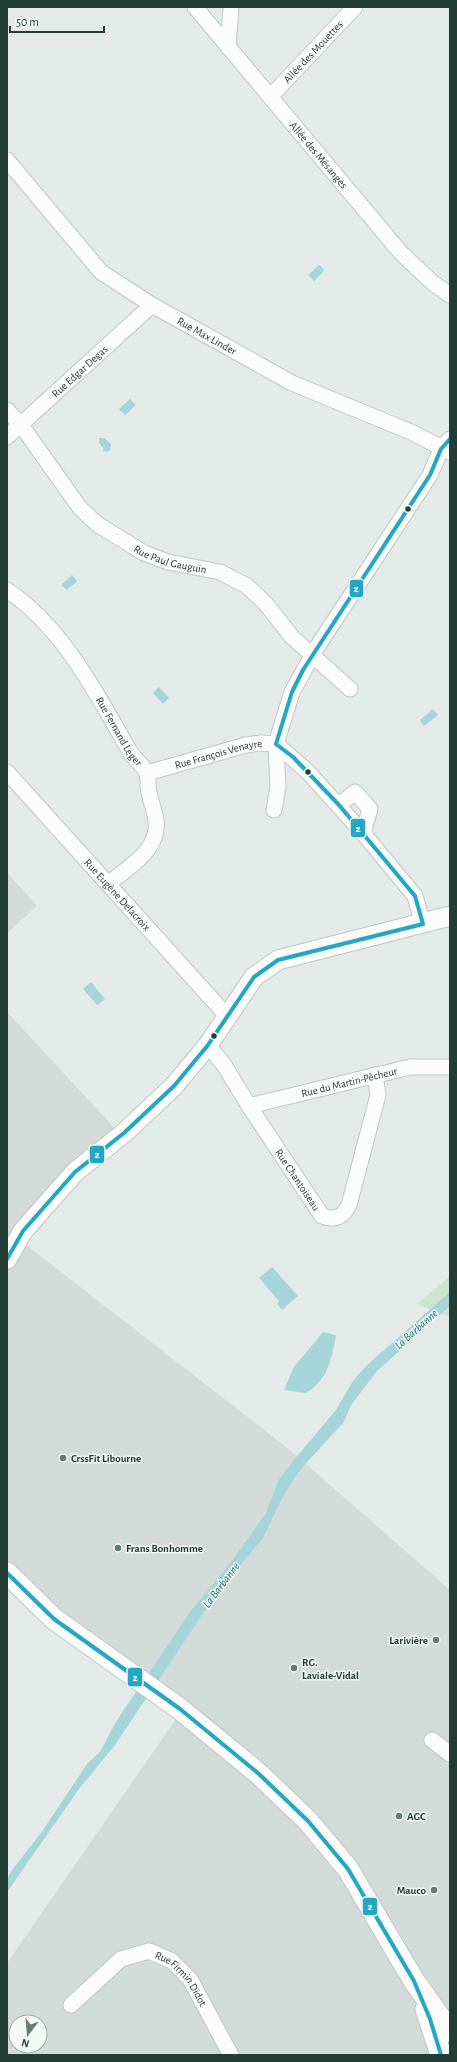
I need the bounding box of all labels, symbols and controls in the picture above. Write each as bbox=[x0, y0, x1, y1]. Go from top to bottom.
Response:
scale bar bbox=[10, 8, 104, 34]
text: 50 m bbox=[16, 16, 39, 28]
street label: Allée des Mouettes bbox=[281, 18, 345, 85]
street label: Allée des Mésanges bbox=[288, 120, 350, 190]
street label: Rue Max Linder bbox=[176, 315, 239, 357]
street label: Rue Edgar Degas bbox=[49, 343, 109, 399]
unlabelled marker bbox=[403, 504, 413, 514]
street label: Rue Paul Gauguin bbox=[132, 543, 208, 575]
line badge: 2 bbox=[349, 579, 364, 598]
text: 2 bbox=[353, 583, 359, 594]
street label: Rue Fernand Leger bbox=[94, 695, 145, 768]
street label: Rue François Venayre bbox=[173, 737, 263, 770]
unlabelled marker bbox=[303, 767, 313, 777]
line badge: 2 bbox=[350, 818, 366, 838]
text: 2 bbox=[355, 823, 361, 834]
street label: Rue Eugène Delacroix bbox=[82, 856, 153, 933]
unlabelled marker bbox=[209, 1031, 219, 1041]
street label: Rue du Martin-Pêcheur bbox=[300, 1065, 398, 1099]
line badge: 2 bbox=[89, 1145, 105, 1164]
street label: Rue Chantoiseau bbox=[273, 1147, 323, 1213]
text: 2 bbox=[94, 1149, 100, 1160]
water label: La Barbanne bbox=[392, 1306, 440, 1351]
marker: CrssFit Libourne bbox=[58, 1453, 68, 1463]
place label: CrssFit Libourne bbox=[71, 1453, 141, 1464]
marker: Frans Bonhomme bbox=[113, 1543, 123, 1553]
place label: Frans Bonhomme bbox=[126, 1543, 203, 1554]
water label: La Barbanne bbox=[200, 1560, 242, 1610]
place label: Larivière bbox=[389, 1635, 428, 1646]
marker: Larivière bbox=[431, 1635, 441, 1645]
place label: RG. Laviale-Vidal bbox=[302, 1657, 359, 1681]
marker: RG. Laviale-Vidal bbox=[289, 1663, 299, 1673]
line badge: 2 bbox=[127, 1667, 143, 1687]
text: 2 bbox=[132, 1672, 138, 1683]
marker: AGC bbox=[394, 1811, 404, 1821]
place label: AGC bbox=[407, 1811, 426, 1822]
place label: Mauco bbox=[397, 1885, 427, 1896]
marker: Mauco bbox=[429, 1885, 439, 1895]
line badge: 2 bbox=[362, 1897, 378, 1916]
text: 2 bbox=[367, 1901, 373, 1912]
street label: Rue Firmin Didot bbox=[154, 1949, 209, 2008]
north arrow bbox=[8, 2014, 48, 2054]
text: N bbox=[20, 2037, 31, 2049]

